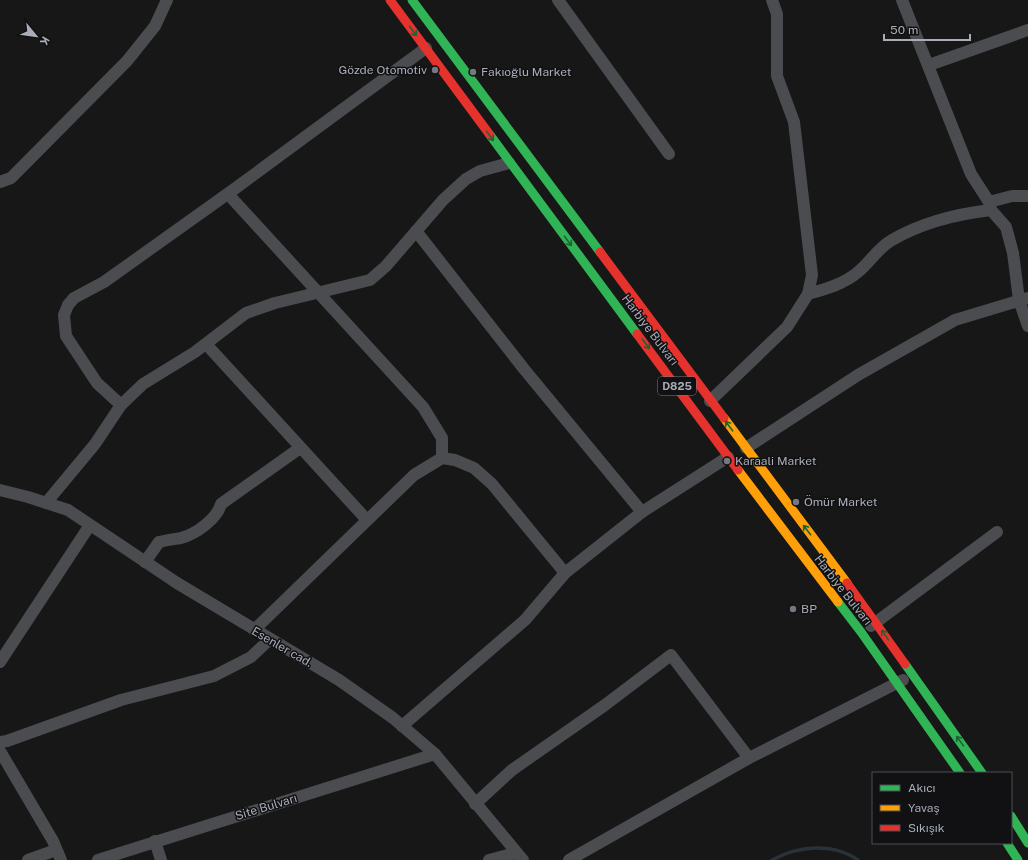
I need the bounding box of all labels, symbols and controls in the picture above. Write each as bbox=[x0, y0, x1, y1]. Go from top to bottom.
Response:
north arrow bbox=[16, 16, 56, 56]
scale bar bbox=[884, 16, 970, 42]
text: 50 m bbox=[890, 23, 918, 37]
one-way arrow bbox=[409, 26, 418, 37]
text: K bbox=[38, 34, 52, 47]
place label: Gözde Otomotiv bbox=[338, 63, 427, 77]
marker: Gözde Otomotiv bbox=[430, 65, 440, 75]
place label: Fakıoğlu Market bbox=[481, 65, 572, 79]
marker: Fakıoğlu Market bbox=[468, 67, 478, 77]
one-way arrow bbox=[486, 131, 494, 142]
one-way arrow bbox=[564, 235, 572, 246]
street label: Harbiye Bulvarı bbox=[619, 292, 681, 368]
one-way arrow bbox=[642, 339, 650, 350]
road number: D825 bbox=[658, 377, 696, 395]
one-way arrow bbox=[725, 421, 734, 432]
place label: Karaali Market bbox=[735, 454, 817, 468]
marker: Karaali Market bbox=[722, 456, 732, 466]
place label: Ömür Market bbox=[804, 495, 878, 509]
marker: Ömür Market bbox=[791, 497, 801, 507]
one-way arrow bbox=[803, 525, 812, 536]
street label: Harbiye Bulvarı bbox=[811, 552, 875, 628]
place label: BP bbox=[801, 602, 817, 616]
marker: BP bbox=[788, 604, 798, 614]
street label: Esenler cad. bbox=[249, 624, 315, 670]
one-way arrow bbox=[881, 630, 889, 641]
one-way arrow bbox=[956, 736, 964, 747]
legend bbox=[872, 772, 1012, 844]
text: Akıcı bbox=[908, 781, 936, 795]
street label: Site Bulvarı bbox=[233, 791, 299, 823]
text: Yavaş bbox=[908, 801, 940, 815]
text: Sıkışık bbox=[908, 821, 945, 835]

